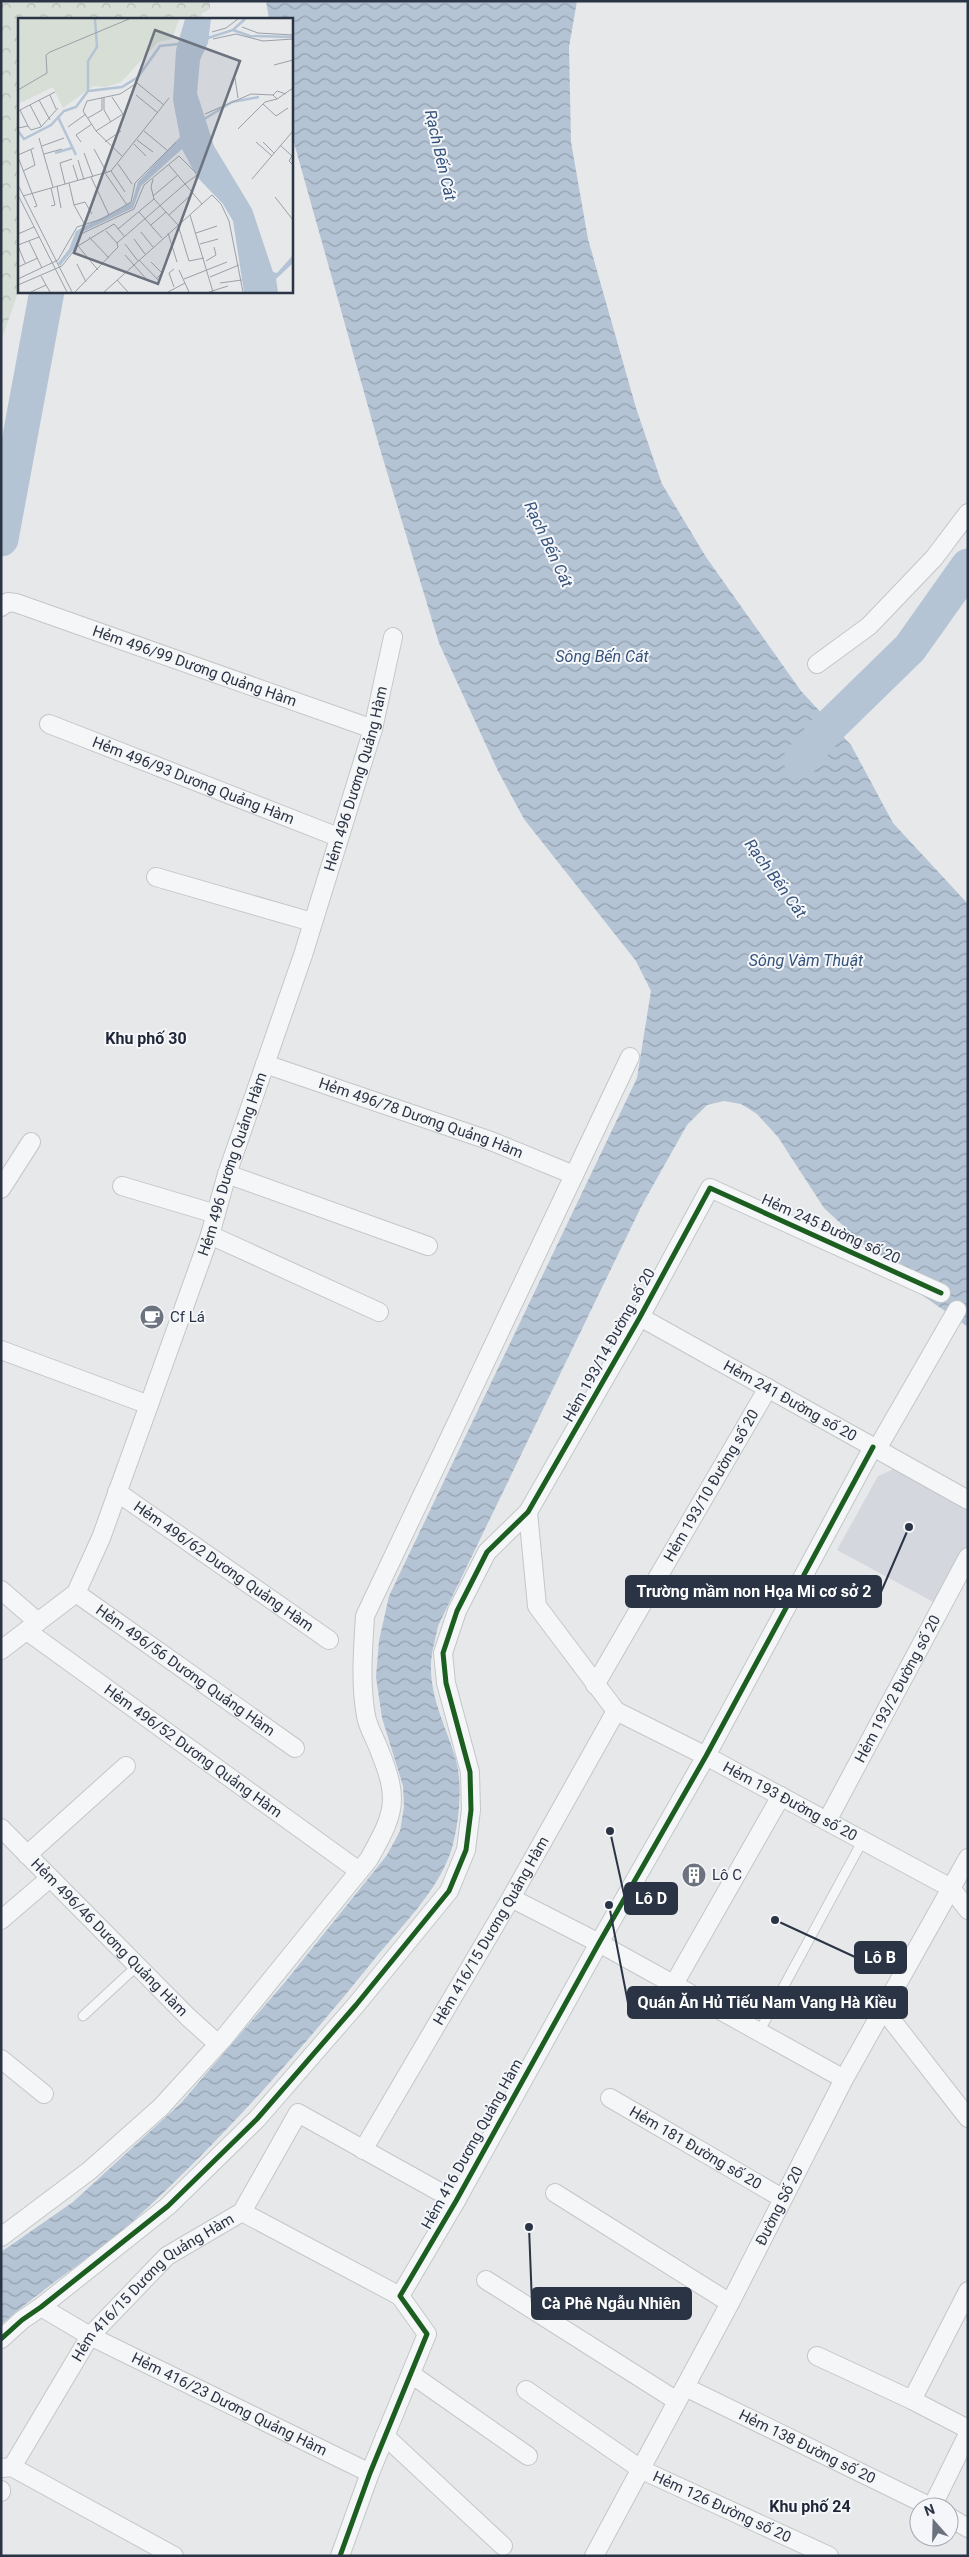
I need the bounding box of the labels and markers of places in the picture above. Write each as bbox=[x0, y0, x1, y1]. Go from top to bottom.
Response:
cafe icon: Cf Lá bbox=[139, 1304, 165, 1330]
place label: Cf Lá bbox=[170, 1308, 205, 1326]
callout: Trường mầm non Họa Mi cơ sở 2 bbox=[626, 1576, 881, 1607]
building icon: Lô C bbox=[681, 1862, 707, 1888]
place label: Lô C bbox=[712, 1866, 742, 1884]
callout: Lô D bbox=[625, 1883, 677, 1914]
callout: Lô B bbox=[855, 1942, 906, 1973]
callout: Quán Ăn Hủ Tiếu Nam Vang Hà Kiều bbox=[628, 1987, 907, 2018]
callout: Cà Phê Ngẫu Nhiên bbox=[532, 2288, 691, 2319]

